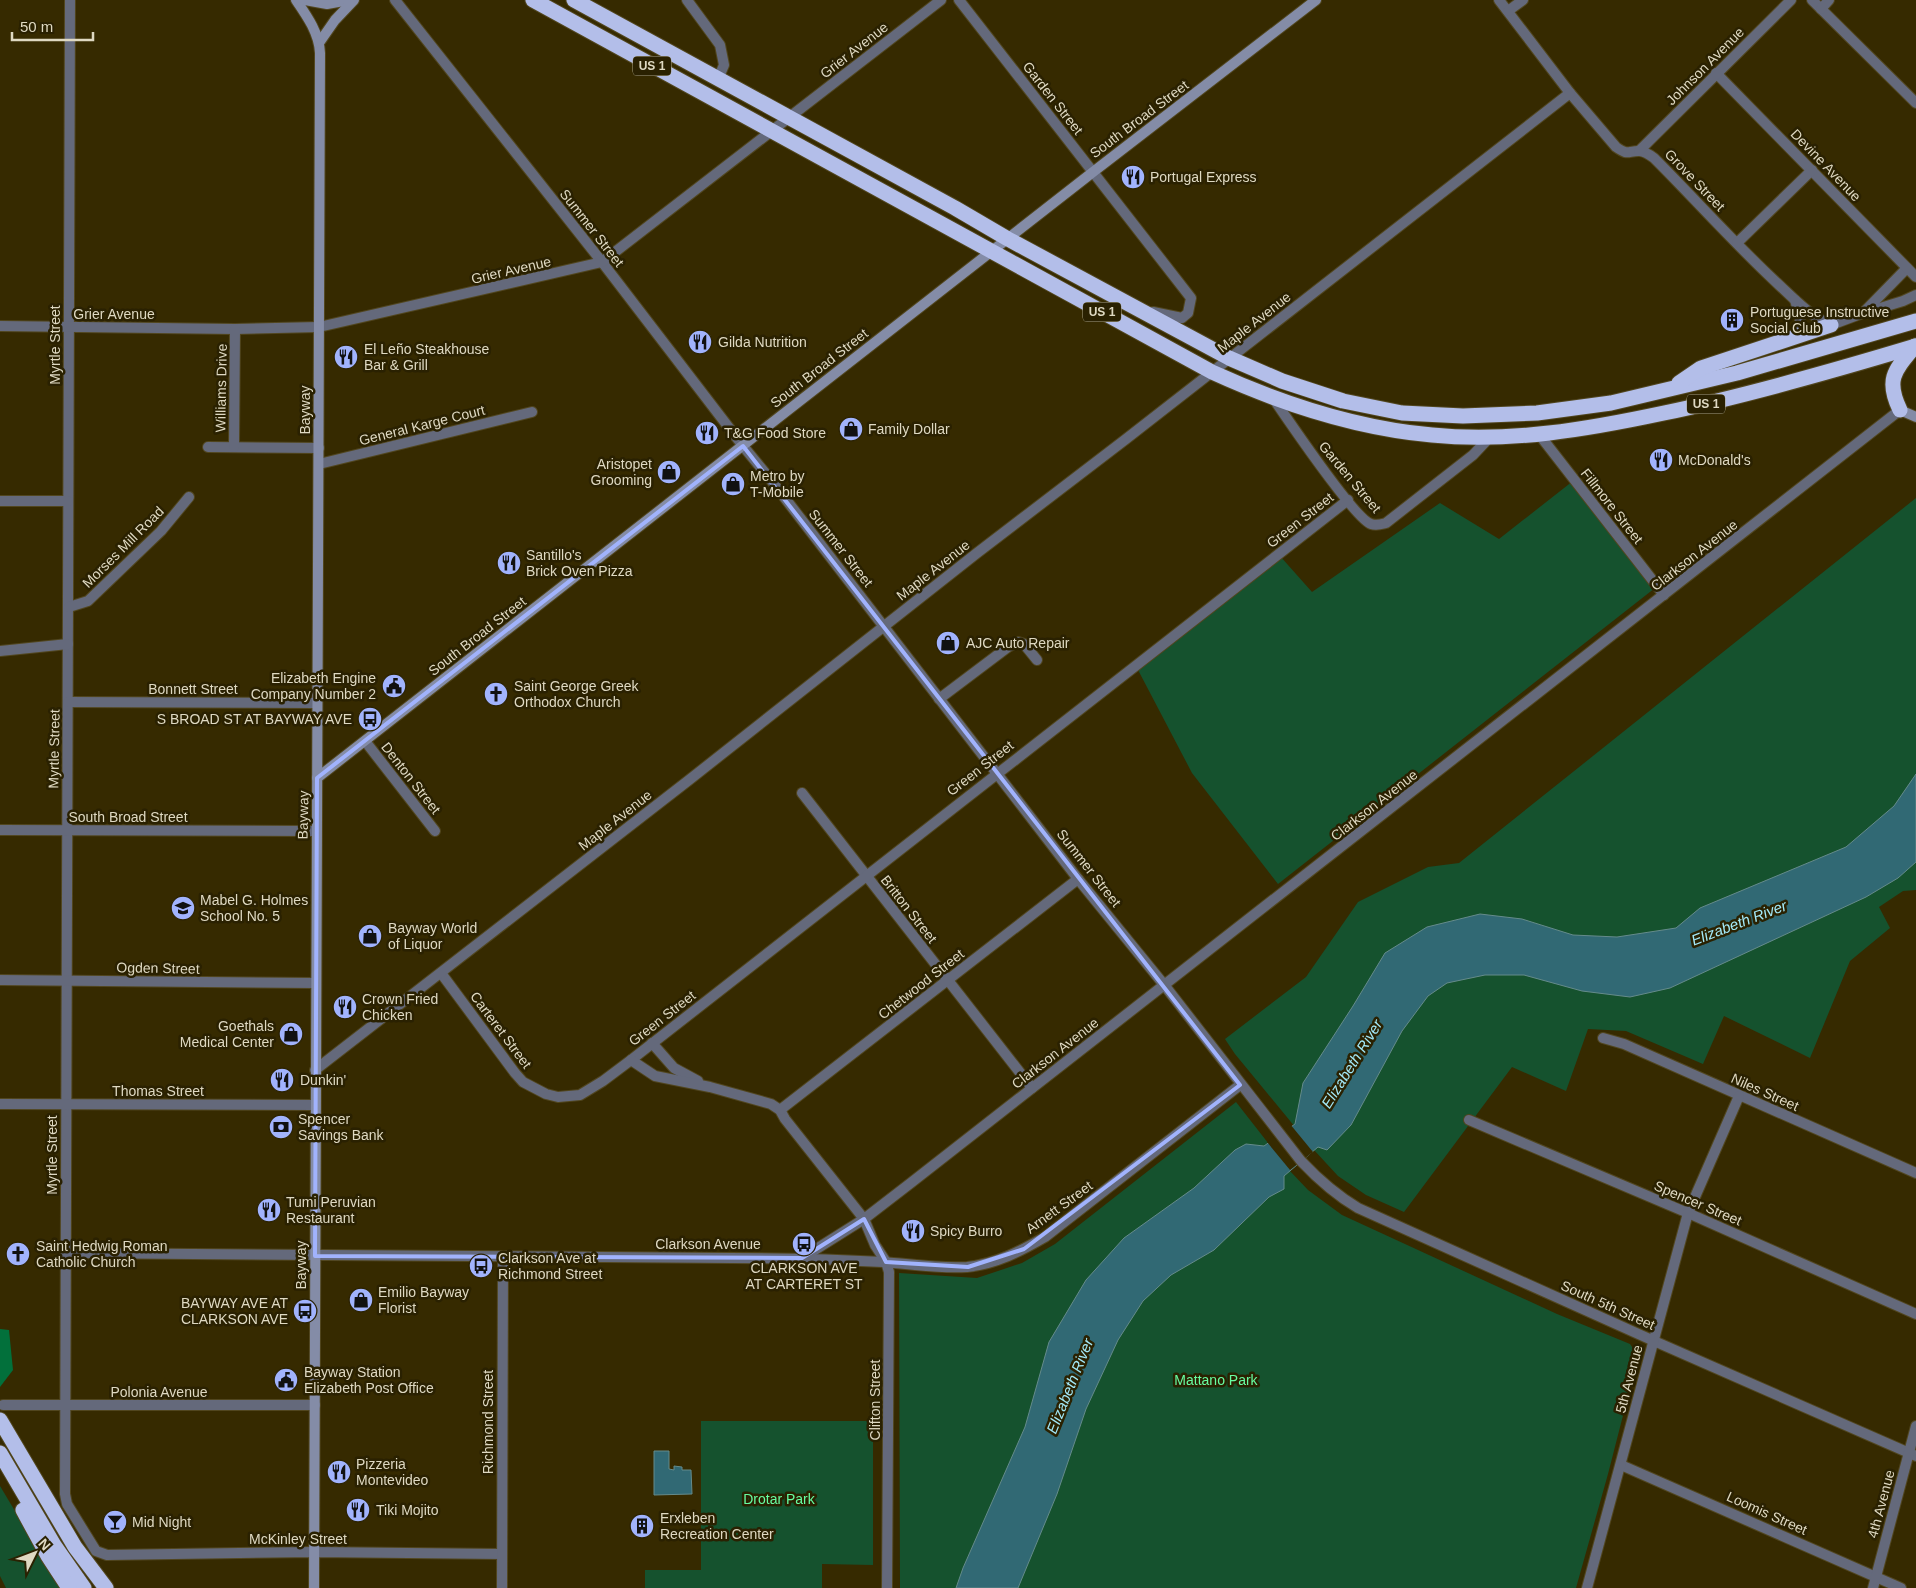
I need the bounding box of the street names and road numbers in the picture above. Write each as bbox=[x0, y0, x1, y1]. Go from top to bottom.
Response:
street label: Grier Avenue bbox=[817, 18, 891, 81]
street label: Johnson Avenue bbox=[1663, 24, 1747, 108]
road number: US 1 bbox=[633, 56, 671, 76]
street label: Garden Street bbox=[1020, 58, 1086, 138]
street label: South Broad Street bbox=[1087, 77, 1191, 161]
street label: Devine Avenue bbox=[1788, 126, 1865, 204]
street label: Grove Street bbox=[1662, 146, 1728, 214]
street label: Summer Street bbox=[557, 186, 627, 270]
street label: Grier Avenue bbox=[470, 253, 553, 287]
street label: Maple Avenue bbox=[1214, 288, 1294, 356]
road number: US 1 bbox=[1083, 302, 1121, 322]
street label: Myrtle Street bbox=[47, 305, 63, 385]
street label: Grier Avenue bbox=[73, 306, 155, 322]
street label: South Broad Street bbox=[767, 325, 871, 411]
street label: Williams Drive bbox=[212, 343, 230, 432]
street label: Bayway bbox=[297, 385, 313, 435]
road number: US 1 bbox=[1687, 394, 1725, 414]
street label: General Karge Court bbox=[357, 402, 487, 448]
street label: Garden Street bbox=[1316, 438, 1384, 516]
street label: Fillmore Street bbox=[1578, 465, 1646, 547]
street label: Green Street bbox=[1263, 489, 1337, 551]
street label: Morses Mill Road bbox=[79, 503, 167, 591]
street label: Summer Street bbox=[806, 506, 876, 590]
street label: Clarkson Avenue bbox=[1647, 516, 1741, 594]
street label: Maple Avenue bbox=[893, 536, 973, 604]
street label: South Broad Street bbox=[425, 593, 529, 679]
street label: Bonnett Street bbox=[148, 681, 238, 697]
street label: Myrtle Street bbox=[45, 709, 63, 789]
street label: Green Street bbox=[943, 737, 1017, 799]
street label: Denton Street bbox=[378, 739, 444, 817]
street label: Clarkson Avenue bbox=[1327, 766, 1421, 844]
street label: Maple Avenue bbox=[575, 786, 655, 854]
street label: Bayway bbox=[295, 790, 311, 840]
street label: South Broad Street bbox=[68, 809, 188, 825]
street label: Summer Street bbox=[1054, 826, 1124, 910]
street label: Britton Street bbox=[878, 872, 941, 946]
street label: Chetwood Street bbox=[875, 946, 967, 1022]
street label: Ogden Street bbox=[116, 959, 200, 977]
street label: Green Street bbox=[625, 987, 699, 1049]
street label: Carteret Street bbox=[467, 989, 535, 1072]
street label: Clarkson Avenue bbox=[1008, 1014, 1102, 1092]
street label: Niles Street bbox=[1729, 1070, 1801, 1114]
street label: Thomas Street bbox=[112, 1083, 204, 1099]
street label: Myrtle Street bbox=[44, 1115, 60, 1195]
street label: Arnett Street bbox=[1023, 1177, 1096, 1237]
street label: Spencer Street bbox=[1652, 1177, 1744, 1229]
street label: Clarkson Avenue bbox=[655, 1236, 761, 1252]
street label: Bayway bbox=[293, 1240, 309, 1290]
street label: South 5th Street bbox=[1559, 1277, 1658, 1333]
street label: 5th Avenue bbox=[1612, 1343, 1646, 1415]
street label: Clifton Street bbox=[867, 1359, 883, 1440]
street label: Richmond Street bbox=[480, 1370, 496, 1474]
street label: Polonia Avenue bbox=[110, 1384, 208, 1400]
street label: 4th Avenue bbox=[1864, 1468, 1898, 1540]
street label: Loomis Street bbox=[1724, 1488, 1810, 1538]
street label: McKinley Street bbox=[249, 1531, 347, 1547]

